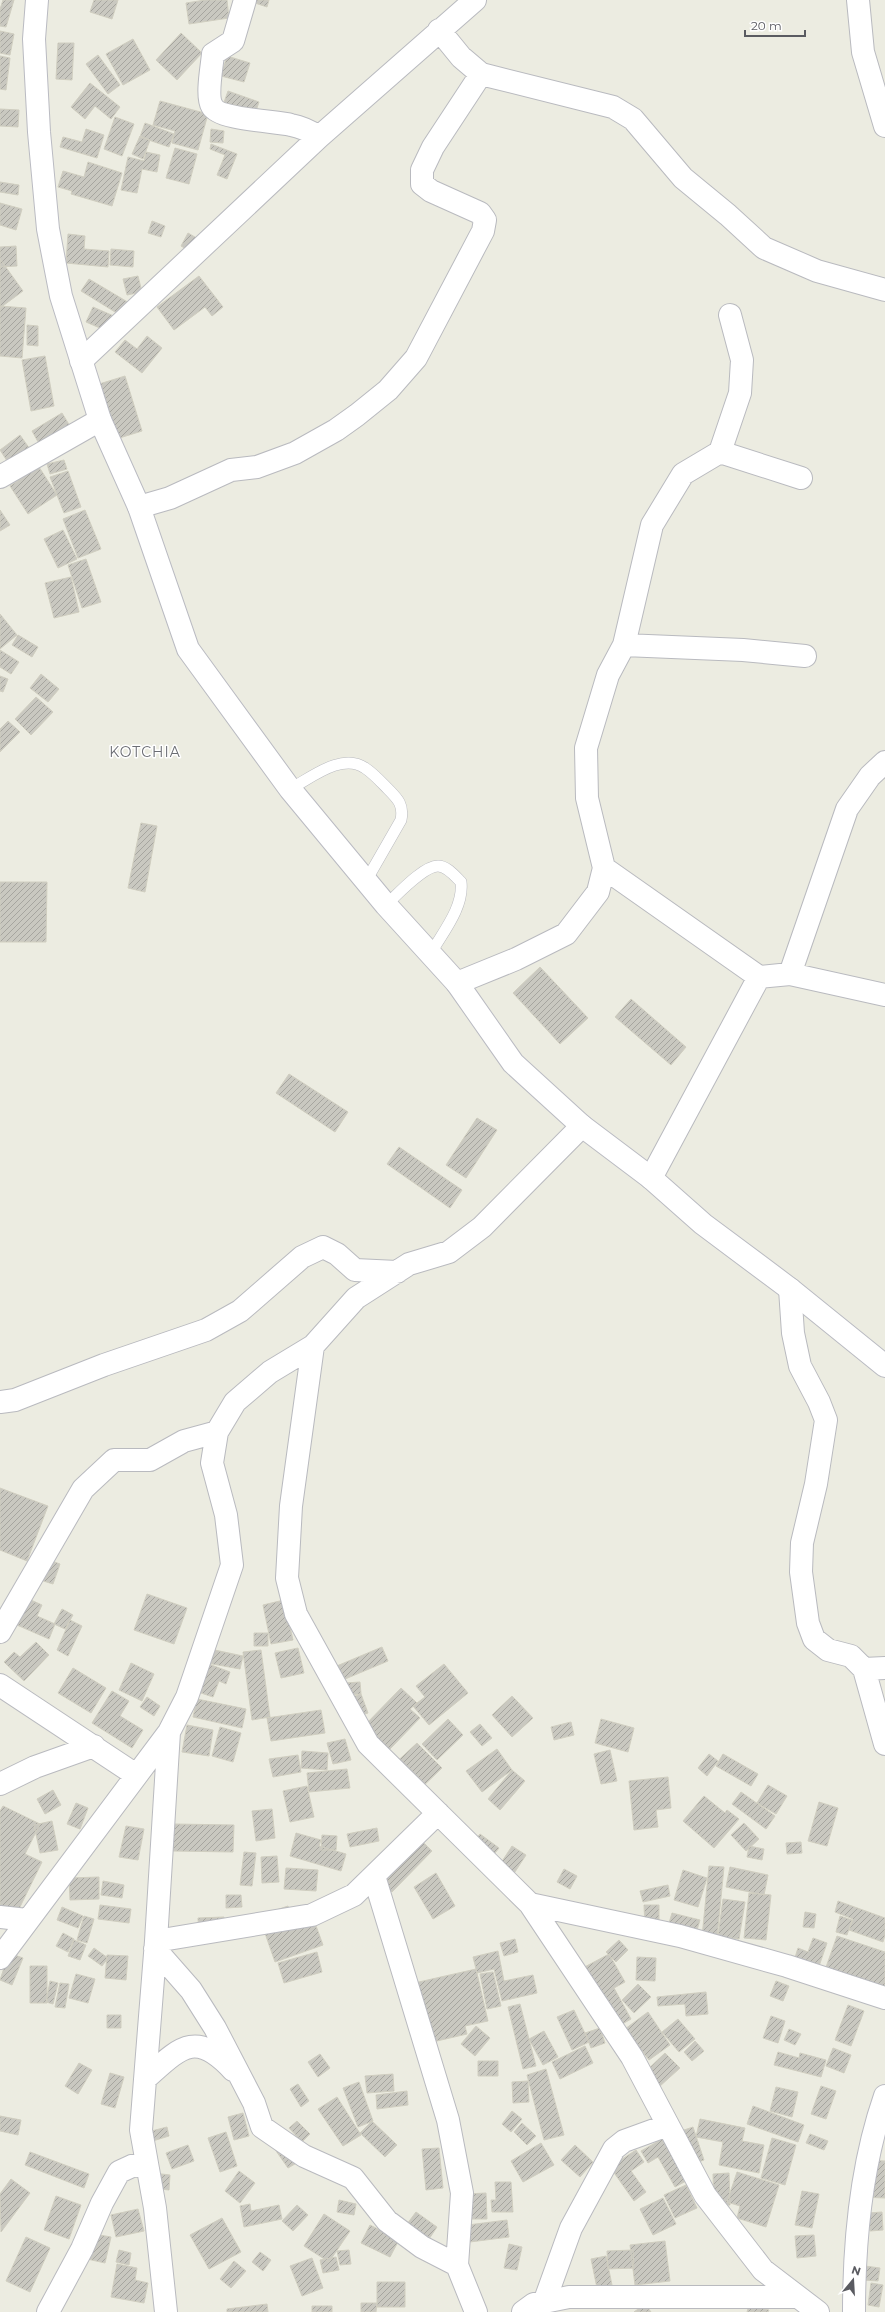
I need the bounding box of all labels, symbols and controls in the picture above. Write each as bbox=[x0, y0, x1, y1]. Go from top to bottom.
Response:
scale bar bbox=[745, 12, 805, 38]
text: 20 m bbox=[751, 18, 782, 33]
district label: KOTCHIA bbox=[109, 743, 181, 761]
north arrow bbox=[833, 2260, 873, 2300]
text: N bbox=[850, 2262, 862, 2279]

